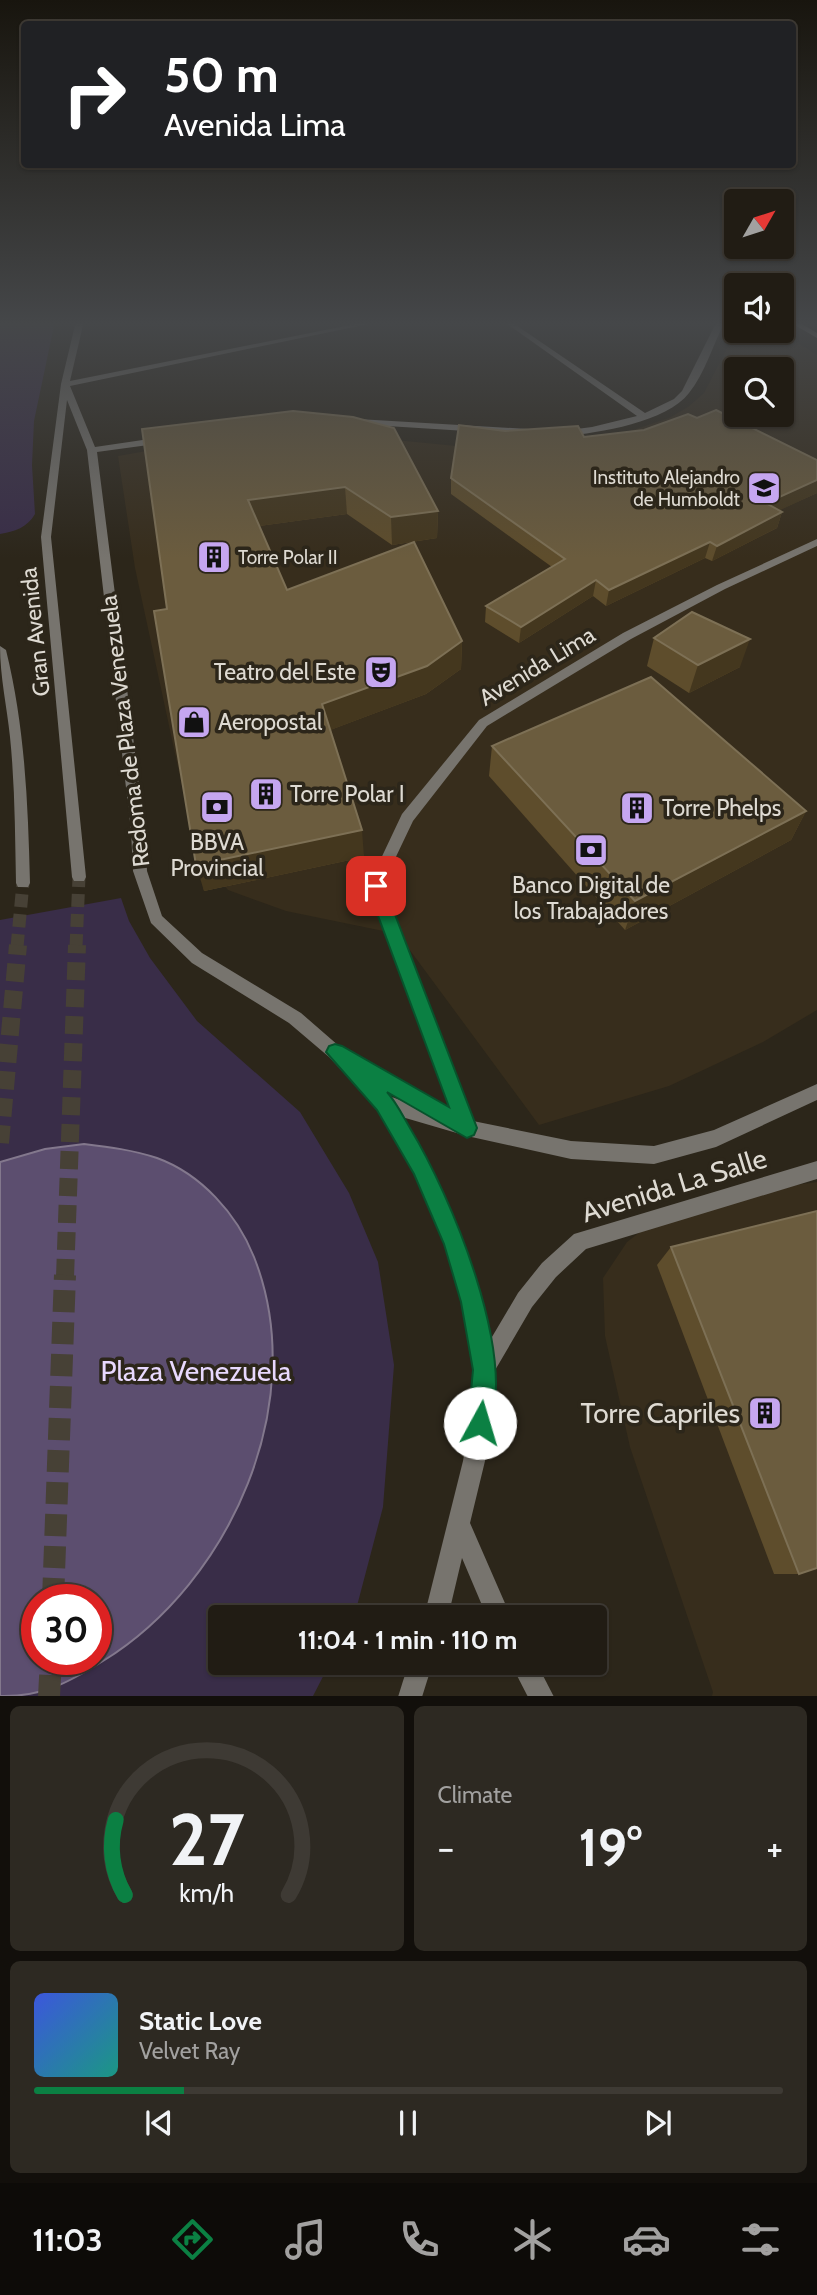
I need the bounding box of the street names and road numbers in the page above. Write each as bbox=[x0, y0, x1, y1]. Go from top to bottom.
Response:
street label: Gran Avenida bbox=[14, 566, 56, 698]
street label: Redoma de Plaza Venezuela bbox=[94, 594, 156, 868]
street label: Avenida Lima bbox=[474, 620, 600, 712]
street label: Avenida La Salle bbox=[577, 1141, 771, 1229]

